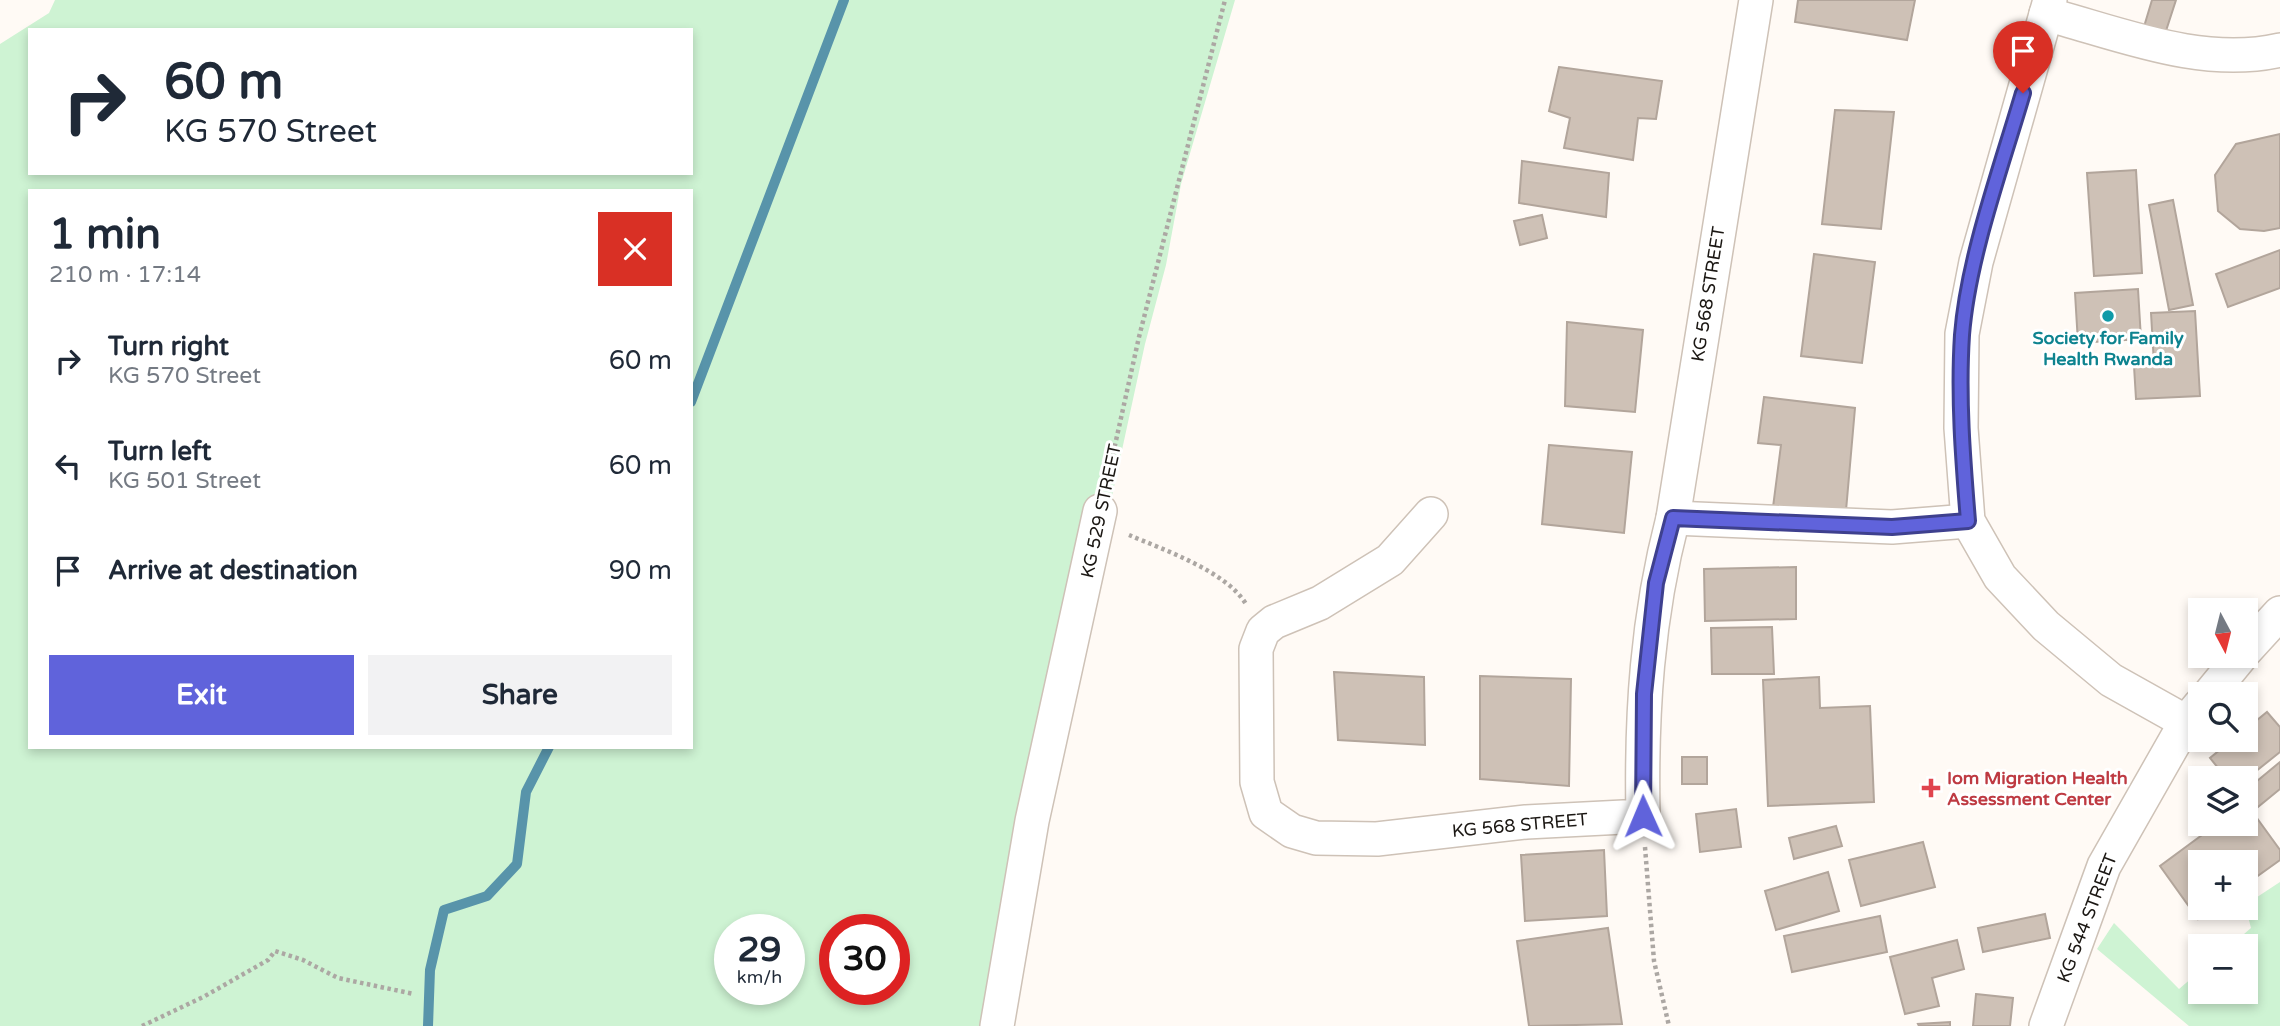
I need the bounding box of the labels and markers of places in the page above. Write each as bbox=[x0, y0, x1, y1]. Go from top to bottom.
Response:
pin bbox=[1993, 21, 2053, 93]
marker: Society for Family Health Rwanda bbox=[2100, 308, 2116, 324]
place label: Society for Family Health Rwanda bbox=[2032, 327, 2184, 370]
place label: Iom Migration Health Assessment Center bbox=[1947, 767, 2128, 810]
marker: Iom Migration Health Assessment Center bbox=[1921, 778, 1941, 798]

